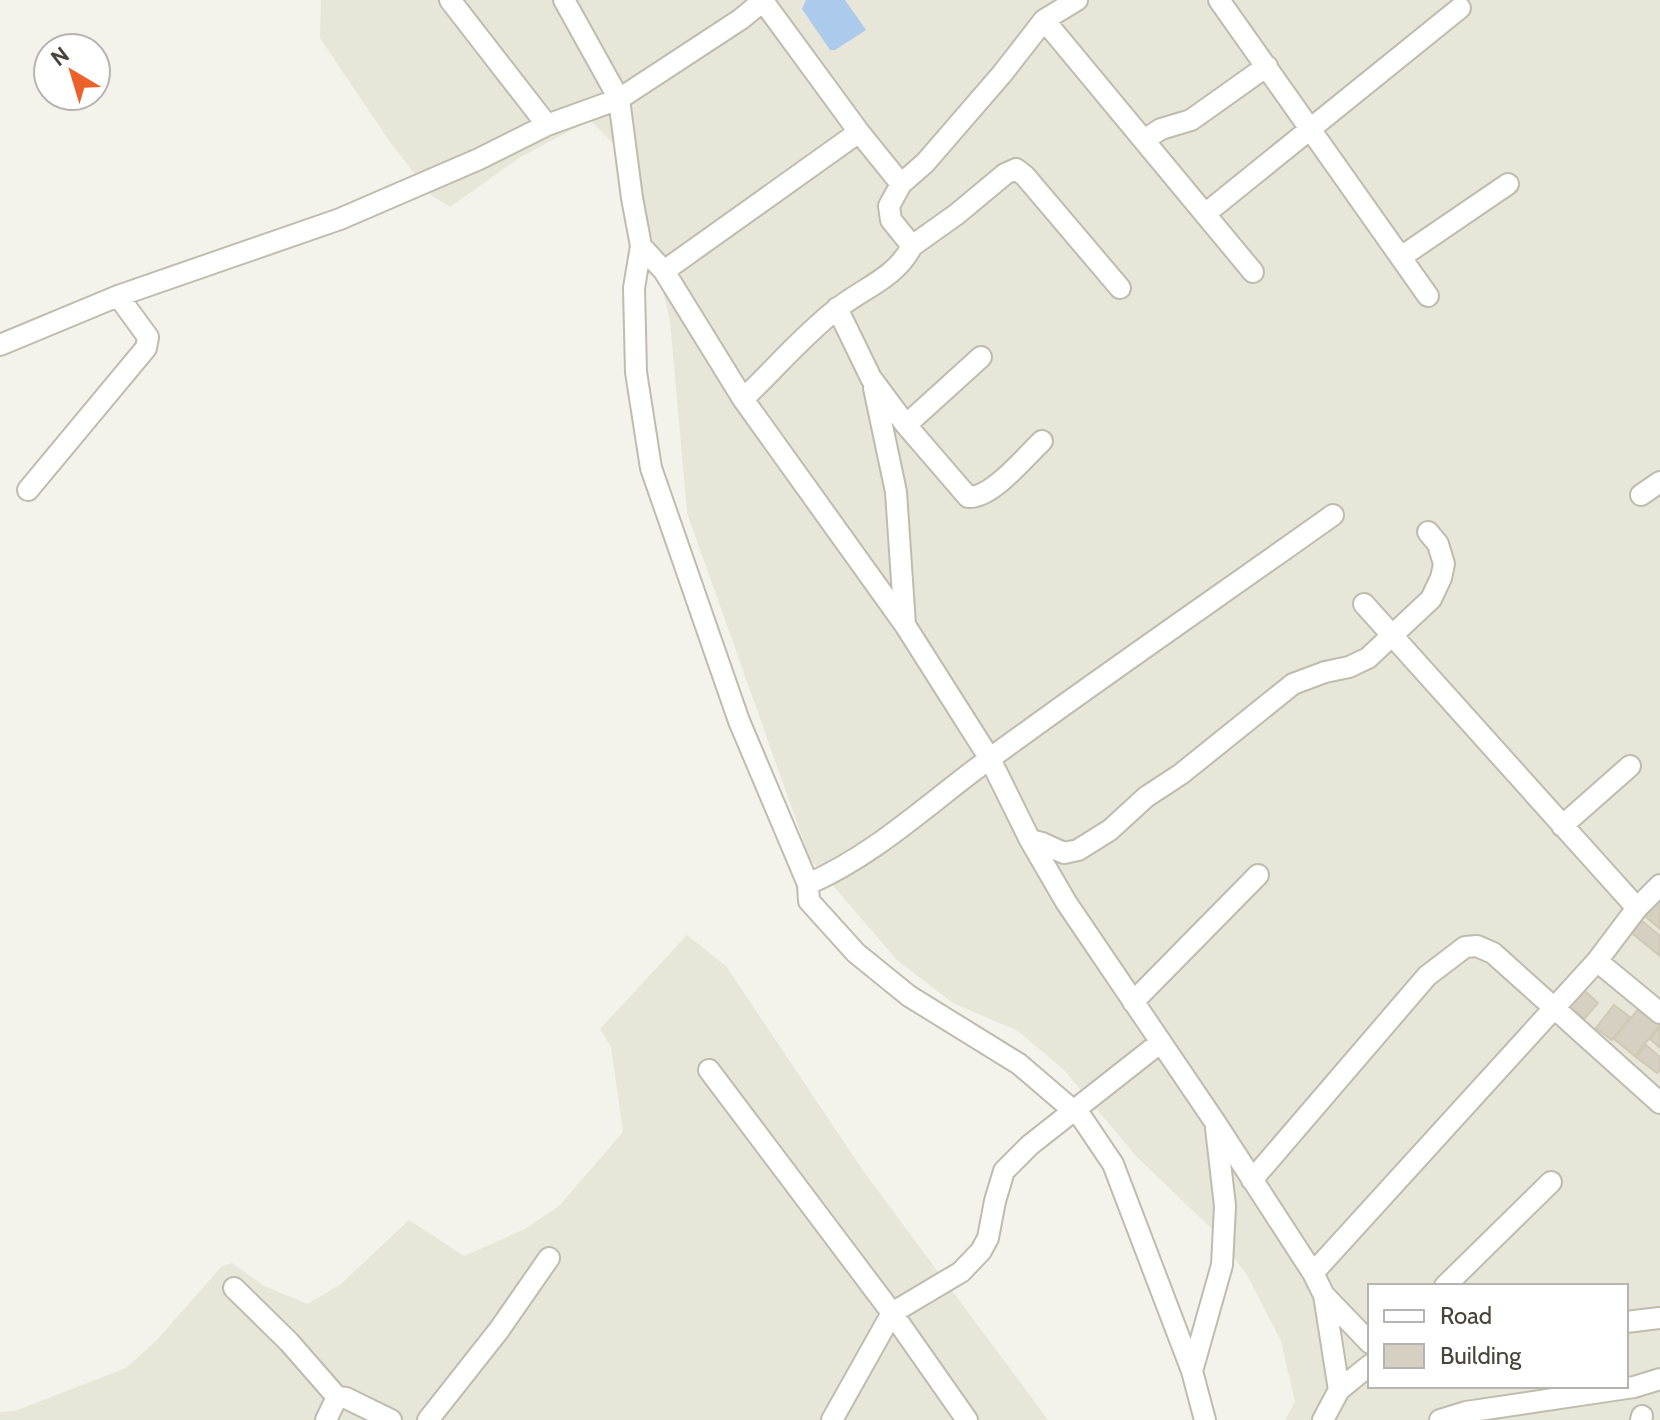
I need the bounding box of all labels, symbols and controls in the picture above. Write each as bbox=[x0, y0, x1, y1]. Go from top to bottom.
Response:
north arrow bbox=[32, 32, 112, 112]
text: N bbox=[46, 41, 74, 72]
legend bbox=[1368, 1284, 1628, 1388]
text: Road bbox=[1440, 1301, 1492, 1330]
text: Building bbox=[1440, 1341, 1522, 1370]

